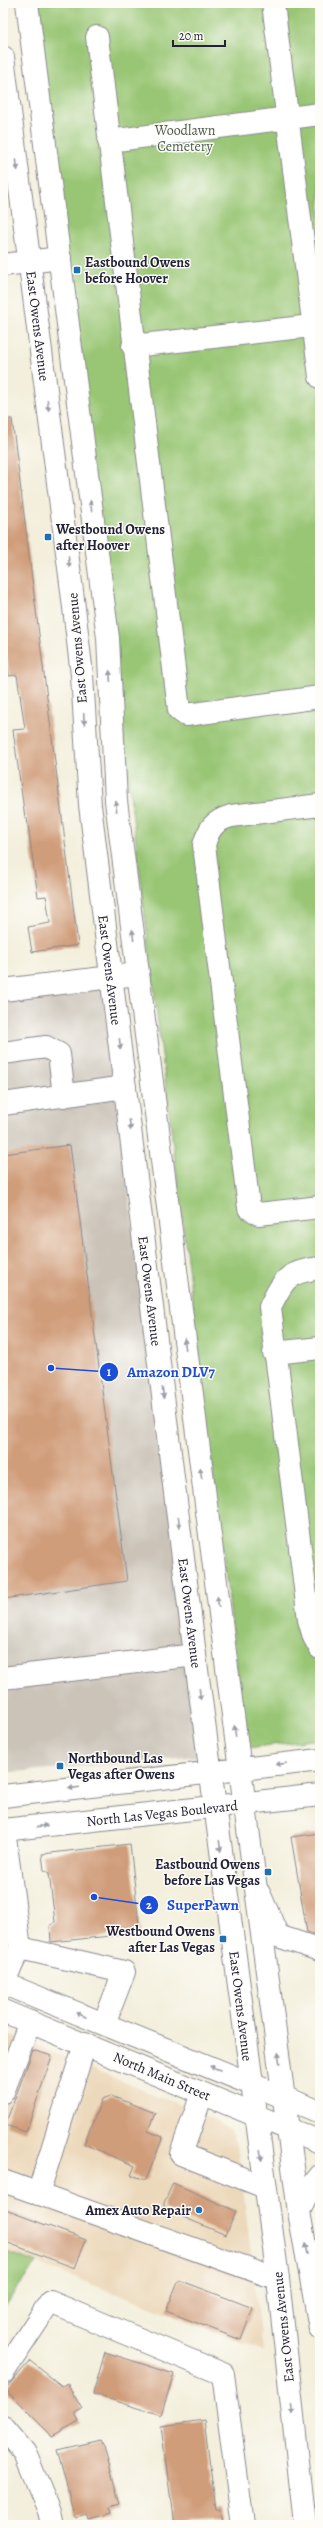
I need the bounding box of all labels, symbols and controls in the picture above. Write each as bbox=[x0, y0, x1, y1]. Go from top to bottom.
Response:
scale bar bbox=[173, 22, 225, 48]
text: 20 m bbox=[179, 28, 203, 44]
park label: Woodlawn Cemetery bbox=[154, 121, 216, 156]
one-way arrow bbox=[14, 159, 20, 171]
place label: Eastbound Owens before Hoover bbox=[84, 253, 190, 288]
marker: Eastbound Owens before Hoover bbox=[72, 265, 82, 275]
street label: East Owens Avenue bbox=[21, 270, 54, 382]
one-way arrow bbox=[45, 399, 51, 411]
one-way arrow bbox=[88, 500, 94, 512]
place label: Westbound Owens after Hoover bbox=[55, 520, 165, 555]
marker: Westbound Owens after Hoover bbox=[43, 532, 53, 542]
one-way arrow bbox=[65, 556, 72, 568]
street label: East Owens Avenue bbox=[63, 592, 92, 704]
one-way arrow bbox=[107, 670, 114, 682]
one-way arrow bbox=[81, 713, 87, 726]
one-way arrow bbox=[113, 800, 120, 812]
street label: East Owens Avenue bbox=[93, 914, 126, 1026]
one-way arrow bbox=[130, 929, 136, 941]
one-way arrow bbox=[117, 1038, 123, 1050]
one-way arrow bbox=[127, 1119, 133, 1131]
street label: East Owens Avenue bbox=[133, 1235, 166, 1347]
one-way arrow bbox=[182, 1338, 188, 1350]
callout: Amazon DLV7 bbox=[99, 1359, 223, 1386]
text: Amazon DLV7 bbox=[126, 1362, 216, 1382]
text: 1 bbox=[107, 1364, 112, 1380]
one-way arrow bbox=[160, 1387, 166, 1399]
one-way arrow bbox=[198, 1467, 205, 1479]
one-way arrow bbox=[176, 1516, 182, 1528]
street label: East Owens Avenue bbox=[173, 1557, 206, 1669]
one-way arrow bbox=[215, 1596, 221, 1608]
one-way arrow bbox=[197, 1688, 203, 1700]
one-way arrow bbox=[231, 1724, 238, 1737]
place label: Northbound Las Vegas after Owens bbox=[67, 1749, 175, 1784]
marker: Northbound Las Vegas after Owens bbox=[55, 1761, 65, 1771]
one-way arrow bbox=[275, 1761, 287, 1767]
one-way arrow bbox=[68, 1785, 81, 1791]
street label: North Las Vegas Boulevard bbox=[85, 1796, 239, 1831]
one-way arrow bbox=[36, 1823, 48, 1829]
one-way arrow bbox=[217, 1840, 223, 1852]
place label: Eastbound Owens before Las Vegas bbox=[155, 1855, 260, 1890]
marker: Eastbound Owens before Las Vegas bbox=[263, 1867, 273, 1877]
callout: SuperPawn bbox=[139, 1892, 247, 1919]
text: SuperPawn bbox=[167, 1895, 239, 1915]
text: 2 bbox=[146, 1897, 152, 1913]
place label: Westbound Owens after Las Vegas bbox=[105, 1922, 215, 1957]
marker: Westbound Owens after Las Vegas bbox=[218, 1934, 228, 1944]
street label: East Owens Avenue bbox=[224, 1950, 257, 2062]
one-way arrow bbox=[75, 2012, 87, 2018]
street label: North Main Street bbox=[110, 2047, 214, 2106]
one-way arrow bbox=[276, 2052, 282, 2064]
one-way arrow bbox=[209, 2064, 221, 2070]
one-way arrow bbox=[258, 2149, 264, 2161]
place label: Amex Auto Repair bbox=[85, 2201, 191, 2220]
marker: Amex Auto Repair bbox=[194, 2205, 204, 2215]
one-way arrow bbox=[302, 2243, 308, 2255]
street label: East Owens Avenue bbox=[268, 2271, 299, 2383]
one-way arrow bbox=[289, 2403, 295, 2415]

